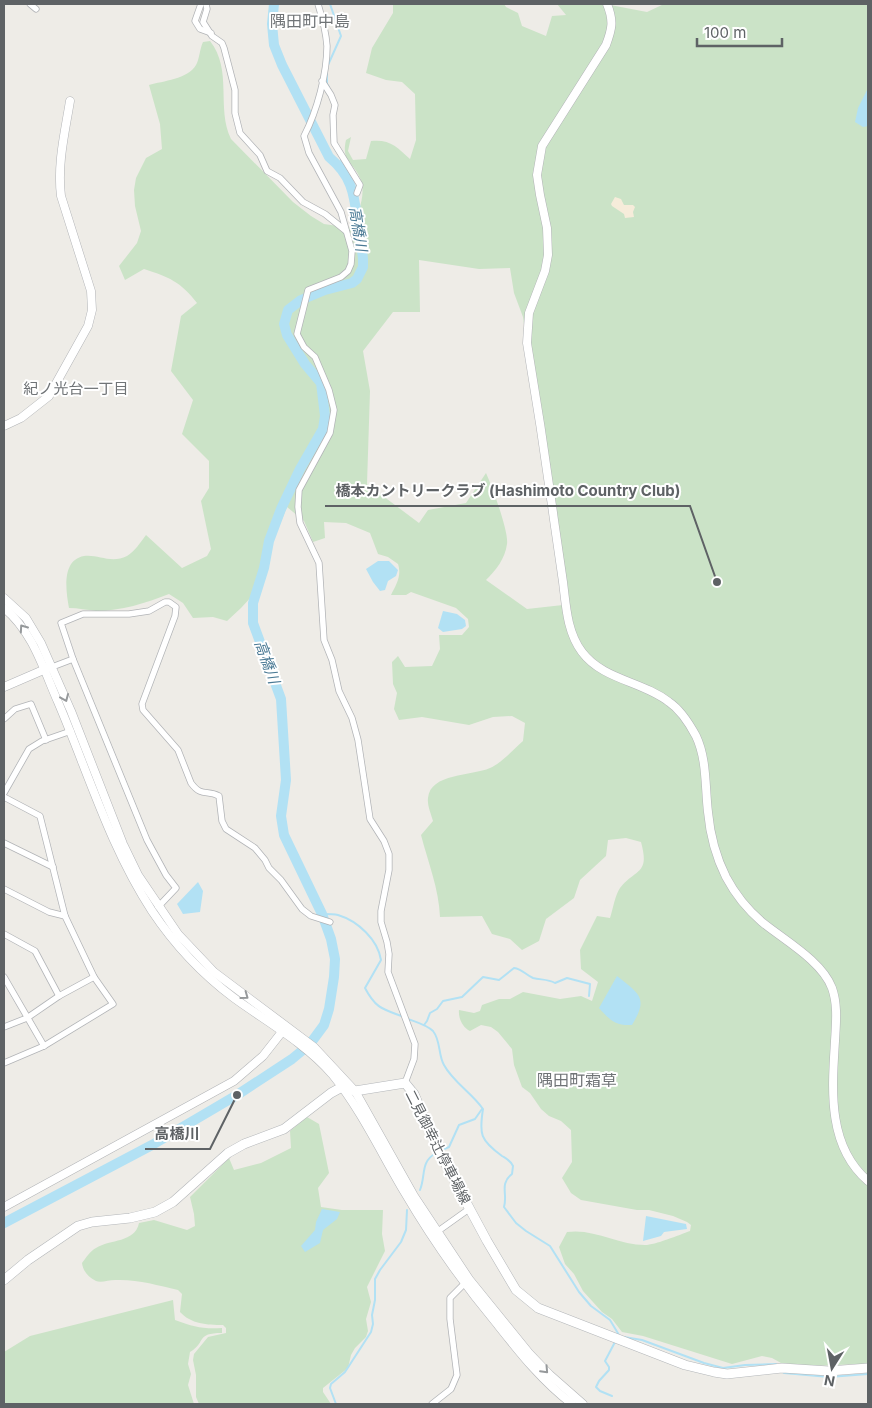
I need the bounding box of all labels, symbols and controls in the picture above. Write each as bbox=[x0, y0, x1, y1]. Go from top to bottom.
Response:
district label: 隅田町中島 bbox=[270, 11, 350, 31]
scale bar bbox=[697, 15, 782, 47]
text: 100 m bbox=[704, 23, 746, 42]
water label: 高橋川 bbox=[346, 205, 372, 255]
district label: 紀ノ光台一丁目 bbox=[23, 379, 129, 398]
callout: 橋本カントリークラブ (Hashimoto Country Club) bbox=[325, 476, 690, 506]
text: 橋本カントリークラブ (Hashimoto Country Club) bbox=[336, 481, 680, 500]
one-way arrow bbox=[20, 624, 29, 634]
water label: 高橋川 bbox=[251, 637, 285, 688]
one-way arrow bbox=[59, 693, 69, 701]
one-way arrow bbox=[239, 990, 249, 999]
district label: 隅田町霜草 bbox=[537, 1070, 617, 1090]
street label: 二見御幸辻停車場線 bbox=[402, 1087, 475, 1207]
callout: 高橋川 bbox=[145, 1119, 210, 1149]
text: 高橋川 bbox=[154, 1124, 200, 1143]
north arrow bbox=[807, 1343, 857, 1393]
one-way arrow bbox=[539, 1364, 548, 1373]
text: N bbox=[823, 1372, 836, 1391]

